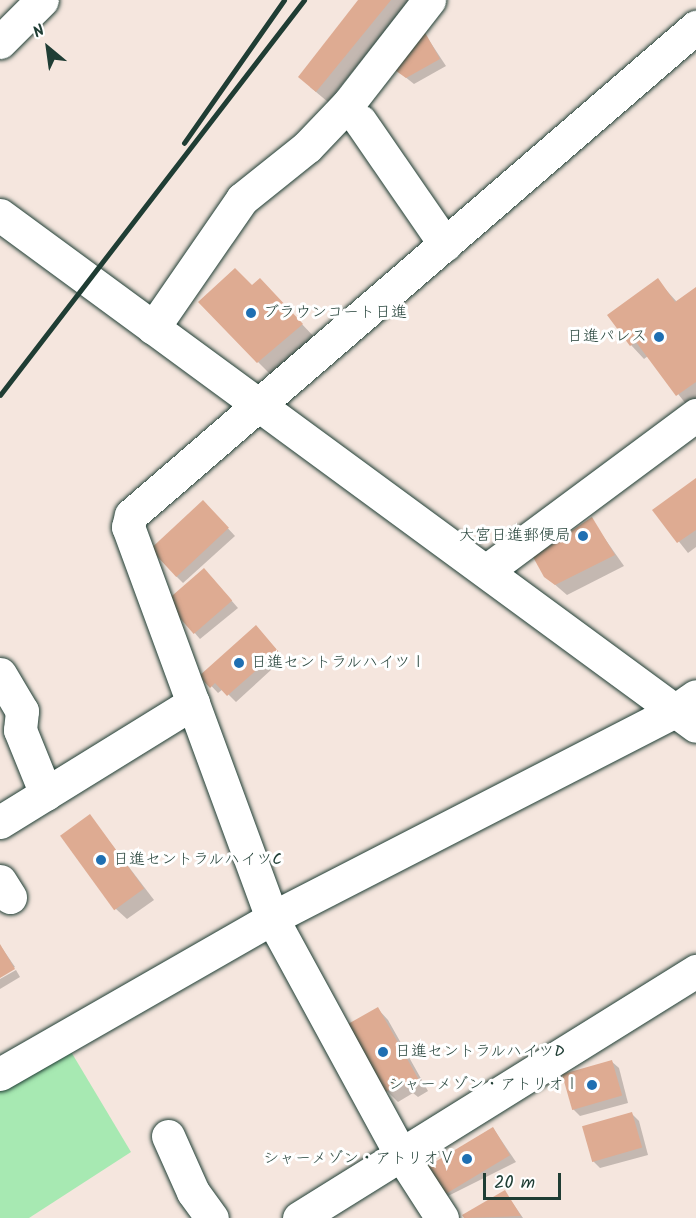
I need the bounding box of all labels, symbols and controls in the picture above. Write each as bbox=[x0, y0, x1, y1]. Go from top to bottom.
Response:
north arrow bbox=[18, 18, 78, 78]
text: N bbox=[29, 18, 50, 45]
place label: ブラウンコート日進 bbox=[263, 303, 407, 323]
marker: ブラウンコート日進 bbox=[244, 306, 258, 320]
place label: 日進パレス bbox=[567, 327, 647, 347]
marker: 日進パレス bbox=[652, 330, 666, 344]
place label: 大宮日進郵便局 bbox=[459, 526, 571, 546]
marker: 大宮日進郵便局 bbox=[576, 529, 590, 543]
place label: 日進セントラルハイツⅠ bbox=[251, 653, 427, 673]
marker: 日進セントラルハイツⅠ bbox=[232, 656, 246, 670]
place label: 日進セントラルハイツC bbox=[113, 850, 283, 870]
marker: 日進セントラルハイツC bbox=[94, 853, 108, 867]
place label: 日進セントラルハイツD bbox=[395, 1042, 565, 1062]
marker: 日進セントラルハイツD bbox=[376, 1045, 390, 1059]
place label: シャーメゾン・アトリオⅠ bbox=[388, 1075, 580, 1095]
marker: シャーメゾン・アトリオⅠ bbox=[585, 1078, 599, 1092]
place label: シャーメゾン・アトリオⅤ bbox=[263, 1149, 455, 1169]
marker: シャーメゾン・アトリオⅤ bbox=[460, 1152, 474, 1166]
scale bar bbox=[486, 1161, 564, 1199]
text: 20 m bbox=[494, 1169, 535, 1198]

